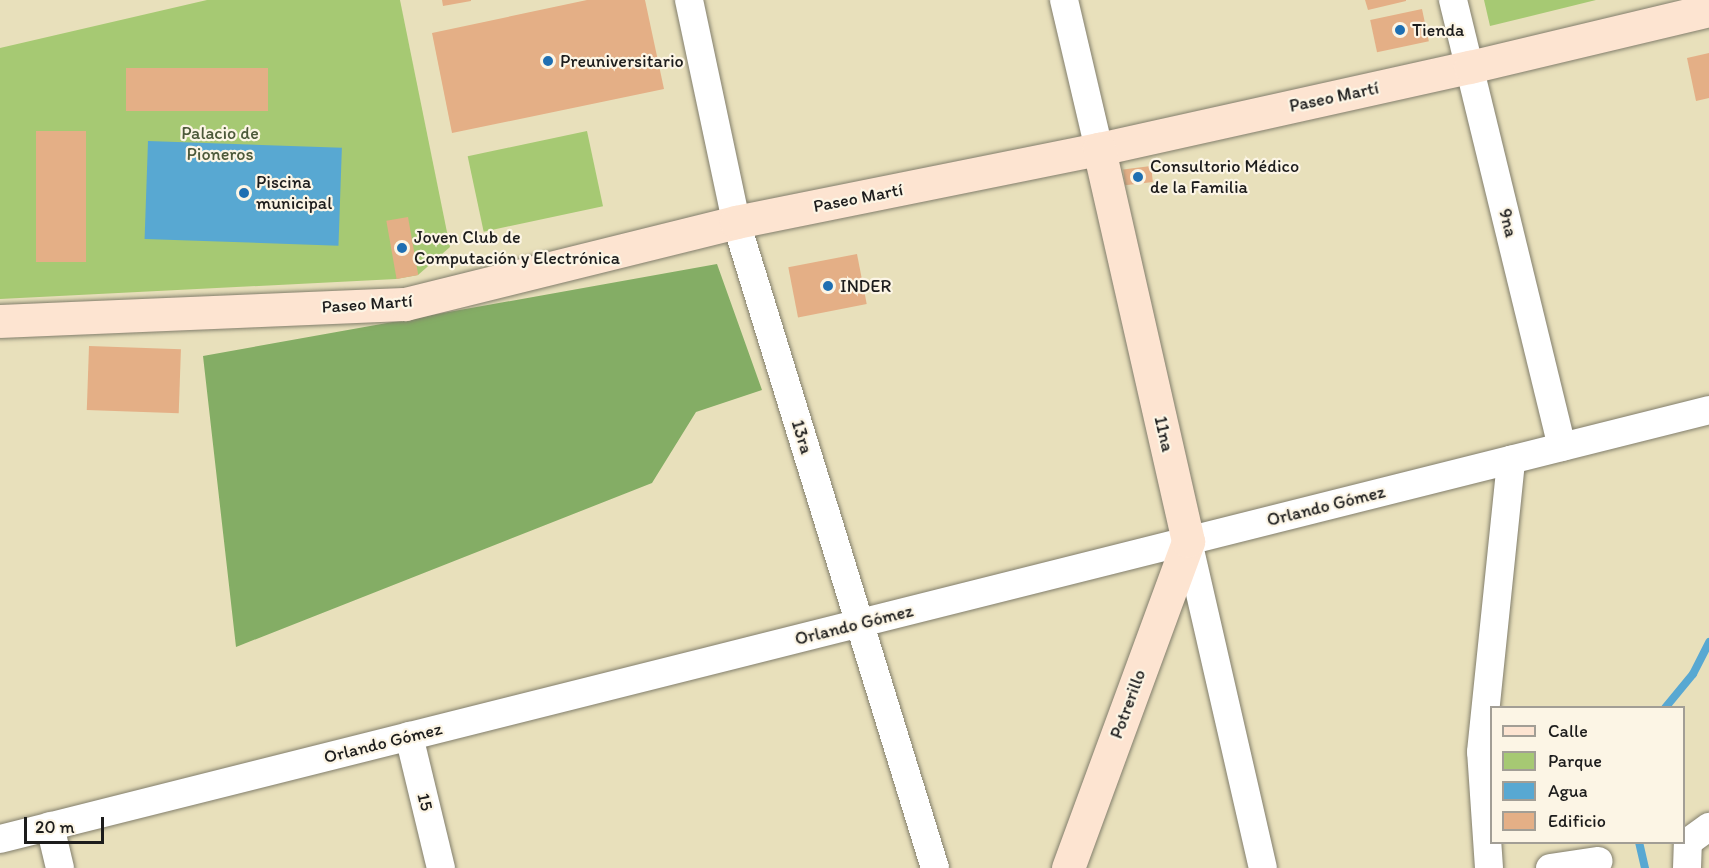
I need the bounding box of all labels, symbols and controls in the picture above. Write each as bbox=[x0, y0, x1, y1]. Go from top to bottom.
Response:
place label: Tienda bbox=[1412, 19, 1464, 41]
marker: Tienda bbox=[1393, 23, 1407, 37]
place label: Preuniversitario bbox=[560, 50, 684, 72]
marker: Preuniversitario bbox=[541, 54, 555, 68]
street label: Paseo Martí bbox=[1287, 77, 1381, 117]
park label: Palacio de Pioneros bbox=[181, 123, 259, 166]
place label: Consultorio Médico de la Familia bbox=[1150, 156, 1299, 198]
marker: Consultorio Médico de la Familia bbox=[1131, 170, 1145, 184]
place label: Piscina municipal bbox=[256, 172, 332, 214]
street label: Paseo Martí bbox=[811, 179, 905, 217]
marker: Piscina municipal bbox=[237, 186, 251, 200]
street label: 9na bbox=[1494, 206, 1522, 240]
place label: Joven Club de Computación y Electrónica bbox=[414, 227, 620, 270]
marker: Joven Club de Computación y Electrónica bbox=[395, 241, 409, 255]
place label: INDER bbox=[840, 275, 891, 297]
marker: INDER bbox=[821, 279, 835, 293]
street label: Paseo Martí bbox=[321, 290, 413, 318]
street label: 11na bbox=[1149, 414, 1179, 454]
street label: 13ra bbox=[787, 417, 817, 457]
street label: Orlando Gómez bbox=[1264, 481, 1388, 531]
street label: Orlando Gómez bbox=[792, 600, 916, 650]
street label: Potrerillo bbox=[1106, 666, 1150, 742]
legend bbox=[1490, 706, 1685, 844]
street label: Orlando Gómez bbox=[321, 718, 445, 768]
text: Calle bbox=[1548, 720, 1588, 742]
text: Parque bbox=[1548, 750, 1602, 772]
text: Agua bbox=[1548, 780, 1588, 802]
street label: 15 bbox=[412, 791, 438, 813]
scale bar bbox=[27, 805, 106, 843]
text: Edificio bbox=[1548, 810, 1606, 832]
text: 20 m bbox=[35, 816, 75, 838]

